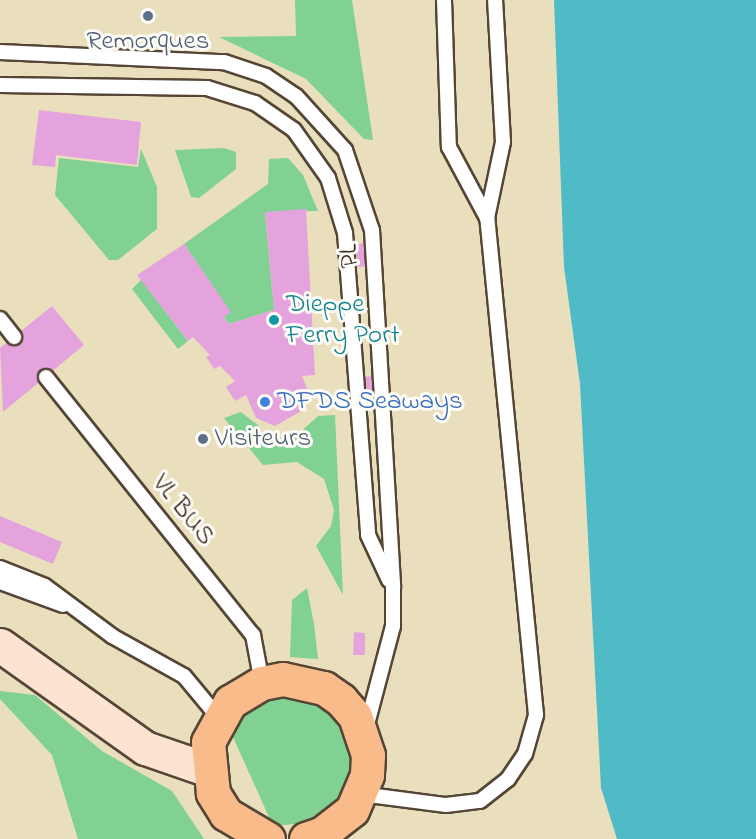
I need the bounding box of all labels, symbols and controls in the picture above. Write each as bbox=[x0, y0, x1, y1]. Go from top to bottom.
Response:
marker: Remorques bbox=[141, 9, 155, 23]
place label: Remorques bbox=[87, 26, 209, 58]
street label: PL bbox=[333, 243, 367, 269]
place label: Dieppe Ferry Port bbox=[286, 288, 400, 351]
marker: Dieppe Ferry Port bbox=[267, 313, 281, 327]
place label: DFDS Seaways bbox=[277, 386, 463, 418]
marker: DFDS Seaways bbox=[258, 395, 272, 409]
place label: Visiteurs bbox=[215, 423, 311, 455]
marker: Visiteurs bbox=[196, 432, 210, 446]
street label: VL BUS bbox=[145, 468, 221, 552]

